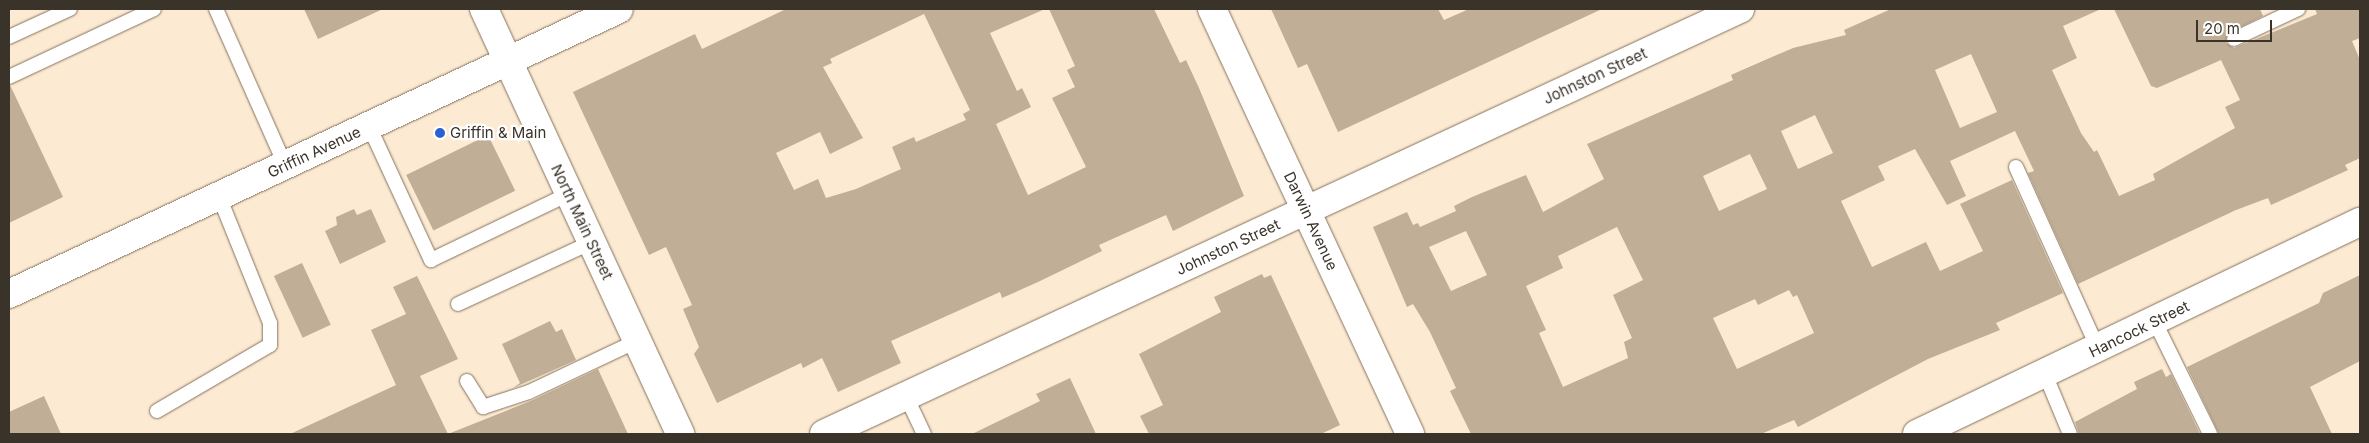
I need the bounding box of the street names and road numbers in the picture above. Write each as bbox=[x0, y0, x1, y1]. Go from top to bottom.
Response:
street label: Johnston Street bbox=[1540, 44, 1650, 108]
street label: Griffin Avenue bbox=[265, 123, 363, 181]
street label: North Main Street bbox=[547, 161, 617, 283]
street label: Darwin Avenue bbox=[1280, 169, 1342, 273]
street label: Johnston Street bbox=[1173, 215, 1283, 279]
street label: Hancock Street bbox=[2086, 297, 2192, 361]

